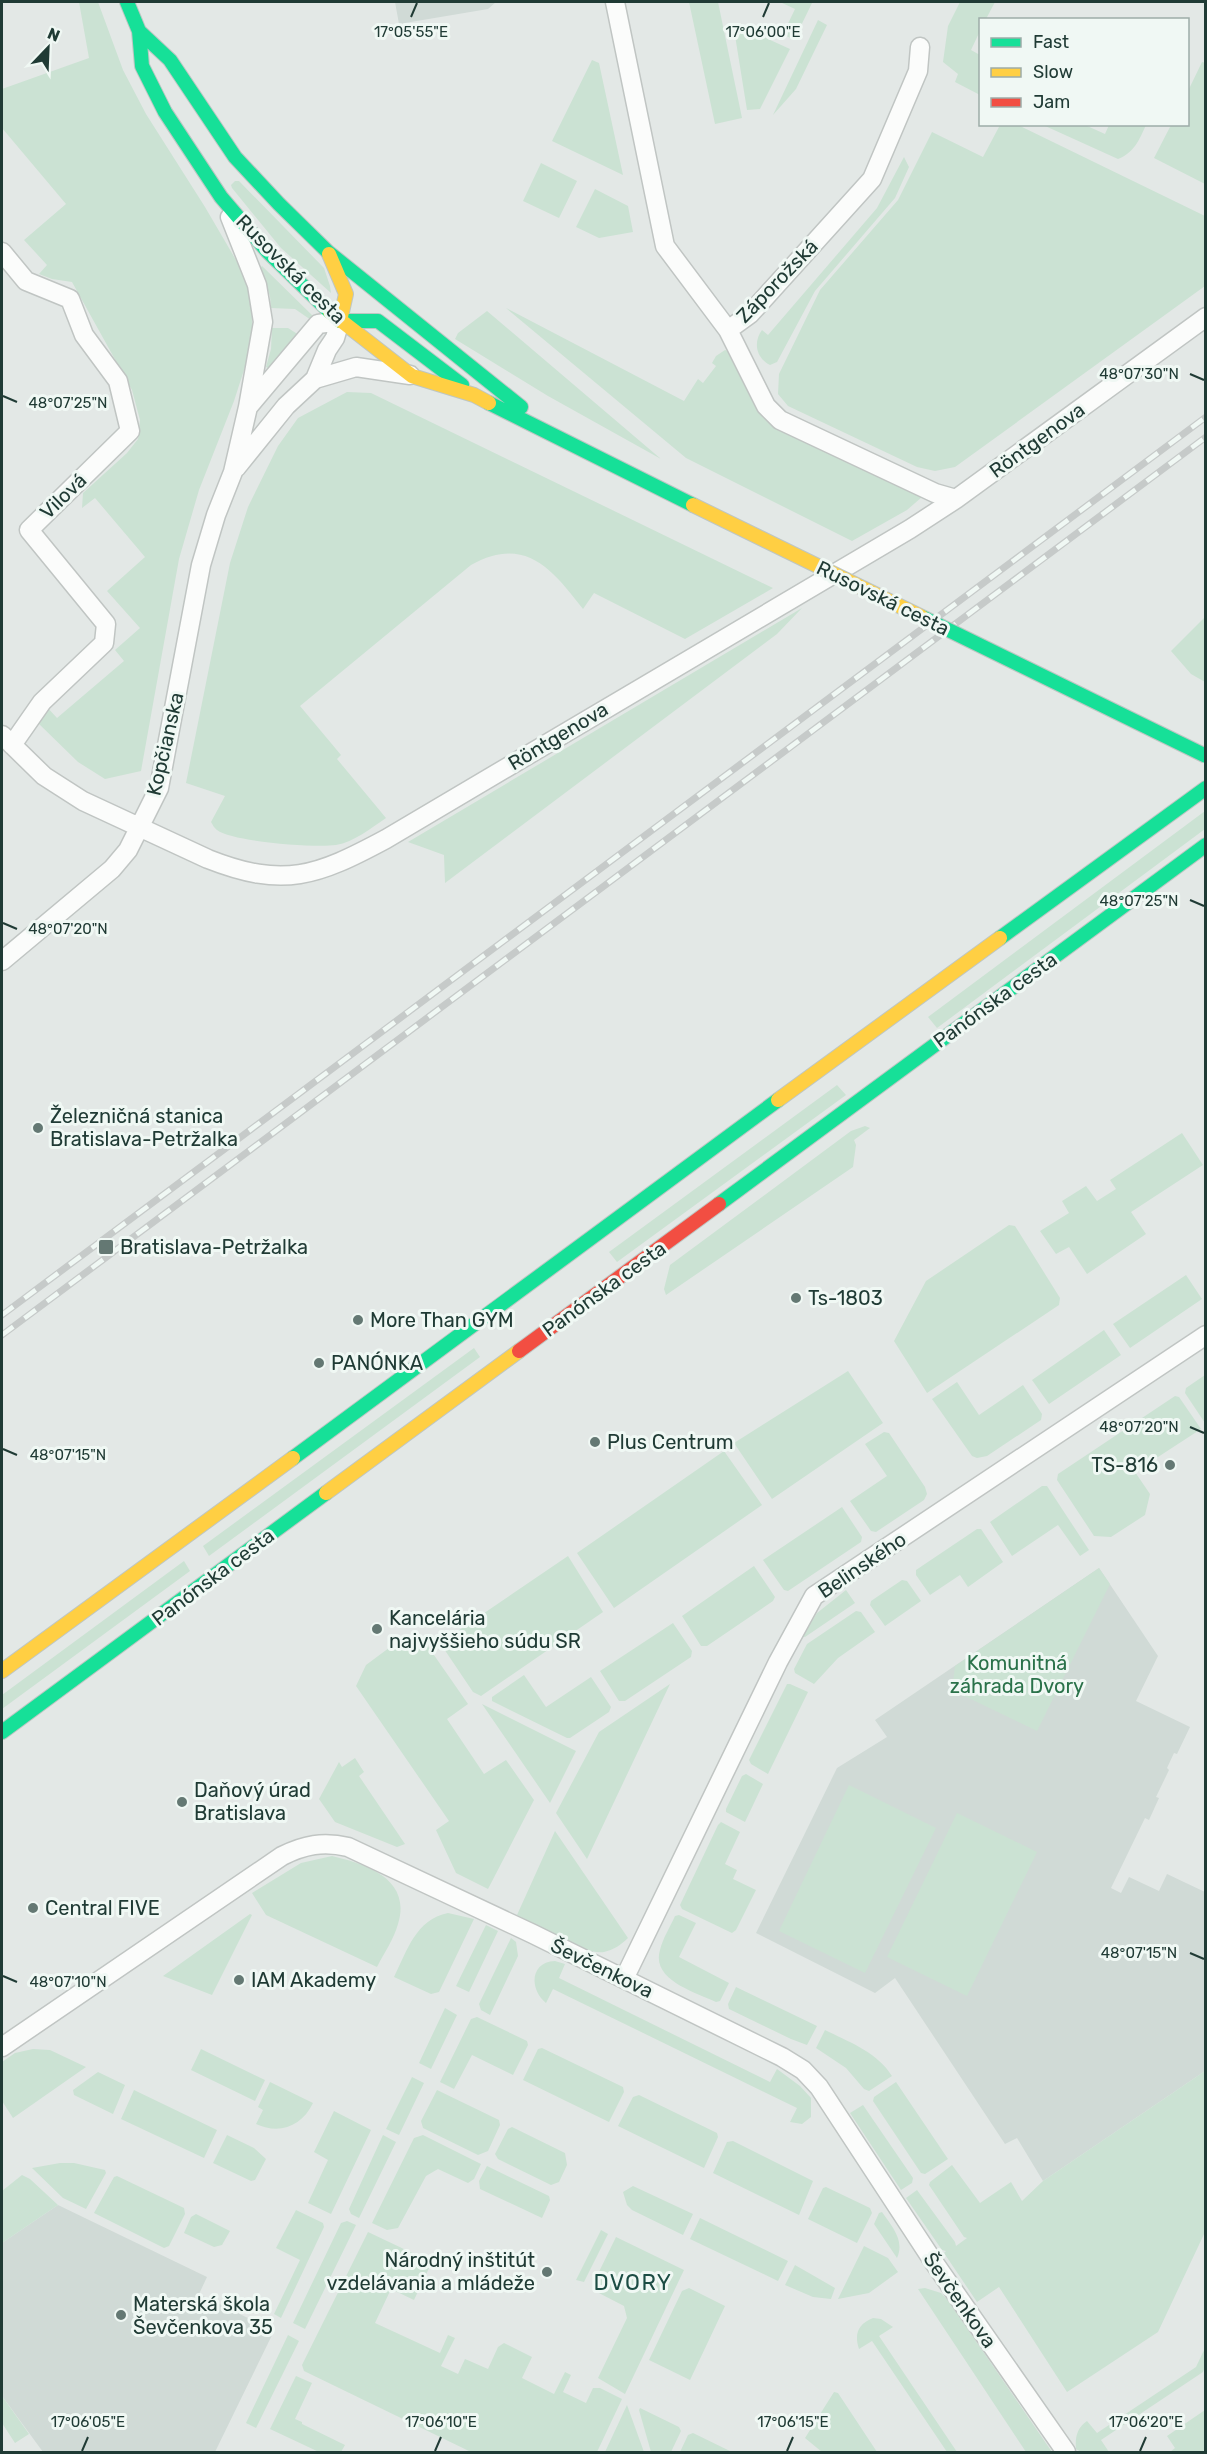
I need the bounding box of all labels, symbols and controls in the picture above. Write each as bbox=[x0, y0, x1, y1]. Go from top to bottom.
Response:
north arrow bbox=[18, 18, 78, 78]
legend bbox=[979, 18, 1189, 126]
text: 17°05'55"E bbox=[374, 23, 448, 41]
text: 17°06'00"E bbox=[726, 23, 801, 41]
text: N bbox=[45, 24, 63, 46]
text: Fast bbox=[1033, 31, 1069, 53]
text: Slow bbox=[1033, 61, 1073, 83]
text: Jam bbox=[1033, 91, 1070, 113]
street label: Rusovská cesta bbox=[231, 209, 351, 329]
street label: Záporožská bbox=[731, 234, 823, 328]
text: 48°07'30"N bbox=[1099, 365, 1179, 383]
text: 48°07'25"N bbox=[29, 394, 107, 412]
street label: Röntgenova bbox=[985, 397, 1089, 483]
street label: Vilová bbox=[35, 468, 91, 524]
street label: Rusovská cesta bbox=[813, 555, 953, 641]
street label: Kopčianska bbox=[141, 690, 189, 798]
street label: Röntgenova bbox=[504, 697, 612, 775]
text: 48°07'25"N bbox=[1100, 892, 1178, 910]
text: 48°07'20"N bbox=[28, 920, 108, 938]
street label: Panónska cesta bbox=[929, 947, 1061, 1053]
place label: Železničná stanica Bratislava-Petržalka bbox=[50, 1104, 238, 1151]
marker: Železničná stanica Bratislava-Petržalka bbox=[31, 1121, 45, 1135]
place label: Bratislava-Petržalka bbox=[120, 1235, 308, 1259]
street label: Panónska cesta bbox=[538, 1236, 670, 1342]
marker: Bratislava-Petržalka bbox=[97, 1238, 115, 1256]
place label: Ts-1803 bbox=[808, 1286, 883, 1310]
marker: Ts-1803 bbox=[789, 1291, 803, 1305]
place label: More Than GYM bbox=[370, 1308, 514, 1332]
marker: More Than GYM bbox=[351, 1313, 365, 1327]
place label: PANÓNKA bbox=[331, 1351, 423, 1375]
marker: PANÓNKA bbox=[312, 1356, 326, 1370]
text: 48°07'20"N bbox=[1099, 1418, 1179, 1436]
place label: Plus Centrum bbox=[607, 1430, 734, 1454]
marker: Plus Centrum bbox=[588, 1435, 602, 1449]
text: 48°07'15"N bbox=[30, 1446, 106, 1464]
place label: TS-816 bbox=[1091, 1453, 1158, 1477]
marker: TS-816 bbox=[1163, 1458, 1177, 1472]
street label: Panónska cesta bbox=[147, 1523, 279, 1631]
street label: Belinského bbox=[813, 1527, 911, 1603]
place label: Kancelária najvyššieho súdu SR bbox=[389, 1606, 581, 1653]
marker: Kancelária najvyššieho súdu SR bbox=[370, 1622, 384, 1636]
park label: Komunitná záhrada Dvory bbox=[950, 1651, 1084, 1698]
place label: Daňový úrad Bratislava bbox=[194, 1778, 311, 1825]
marker: Daňový úrad Bratislava bbox=[175, 1795, 189, 1809]
place label: Central FIVE bbox=[45, 1896, 160, 1920]
marker: Central FIVE bbox=[26, 1901, 40, 1915]
street label: Ševčenkova bbox=[547, 1933, 657, 2003]
text: 48°07'15"N bbox=[1101, 1944, 1177, 1962]
place label: IAM Akademy bbox=[251, 1968, 376, 1992]
text: 48°07'10"N bbox=[29, 1973, 107, 1991]
marker: IAM Akademy bbox=[232, 1973, 246, 1987]
place label: Národný inštitút vzdelávania a mládeže bbox=[327, 2248, 535, 2295]
street label: Ševčenkova bbox=[918, 2248, 1002, 2352]
marker: Národný inštitút vzdelávania a mládeže bbox=[540, 2265, 554, 2279]
district label: DVORY bbox=[593, 2269, 673, 2296]
place label: Materská škola Ševčenkova 35 bbox=[133, 2292, 273, 2339]
marker: Materská škola Ševčenkova 35 bbox=[114, 2308, 128, 2322]
text: 17°06'05"E bbox=[51, 2413, 125, 2431]
text: 17°06'10"E bbox=[405, 2413, 477, 2431]
text: 17°06'15"E bbox=[757, 2413, 829, 2431]
text: 17°06'20"E bbox=[1109, 2413, 1183, 2431]

